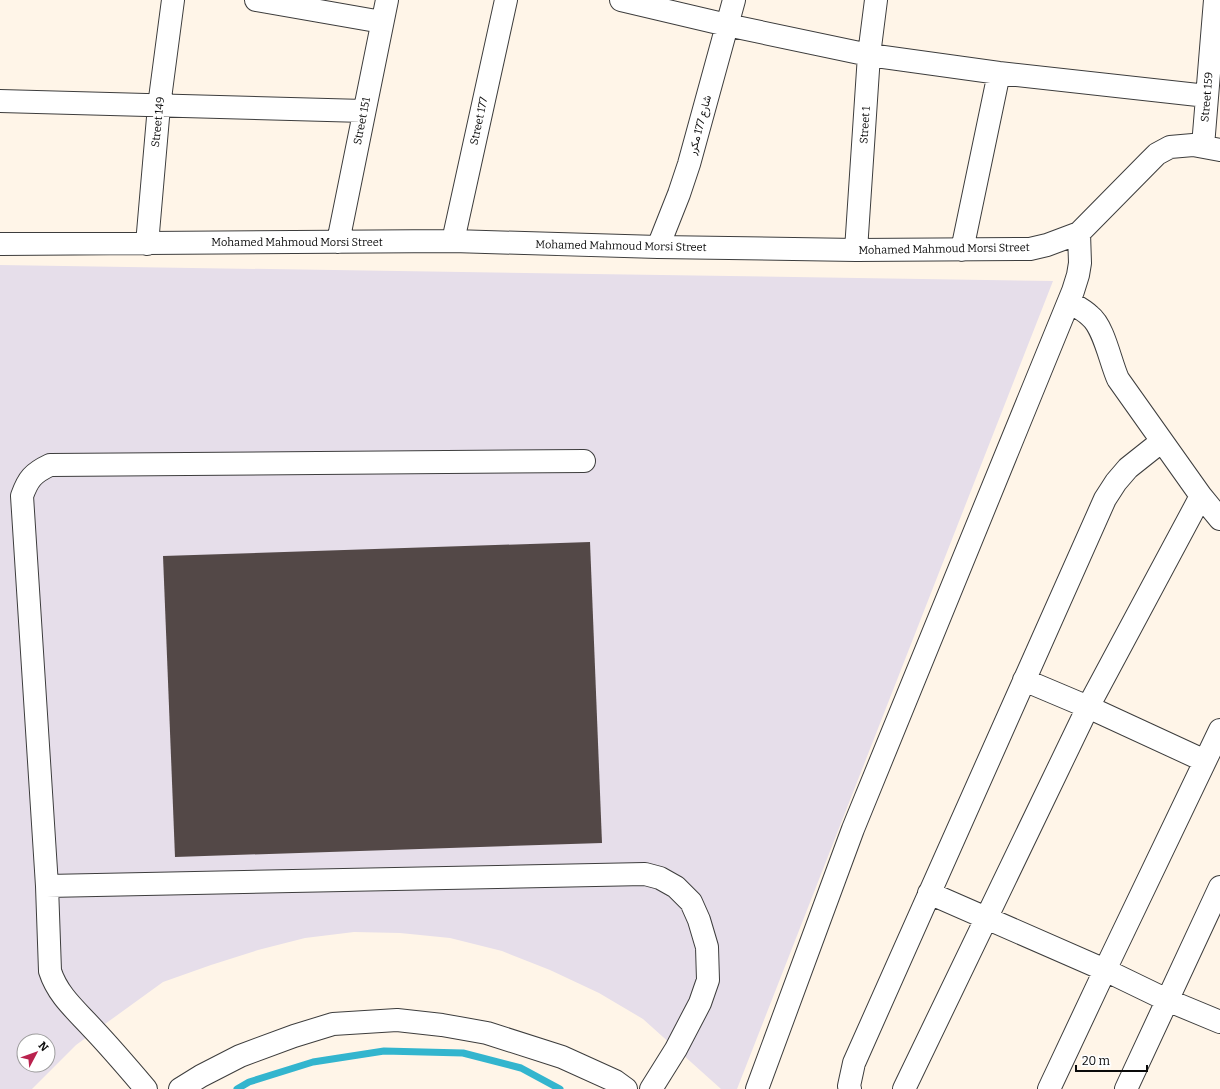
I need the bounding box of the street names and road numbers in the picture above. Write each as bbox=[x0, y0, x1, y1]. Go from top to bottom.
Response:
street label: Street 159 bbox=[1198, 72, 1216, 122]
street label: شارع 177 مكرر bbox=[686, 93, 715, 158]
street label: Street 177 bbox=[468, 95, 491, 146]
street label: Street 149 bbox=[149, 96, 167, 148]
street label: Street 151 bbox=[351, 96, 373, 146]
street label: Street 1 bbox=[857, 105, 873, 144]
street label: Mohamed Mahmoud Morsi Street bbox=[211, 236, 383, 249]
street label: Mohamed Mahmoud Morsi Street bbox=[535, 238, 707, 254]
street label: Mohamed Mahmoud Morsi Street bbox=[858, 241, 1030, 257]

